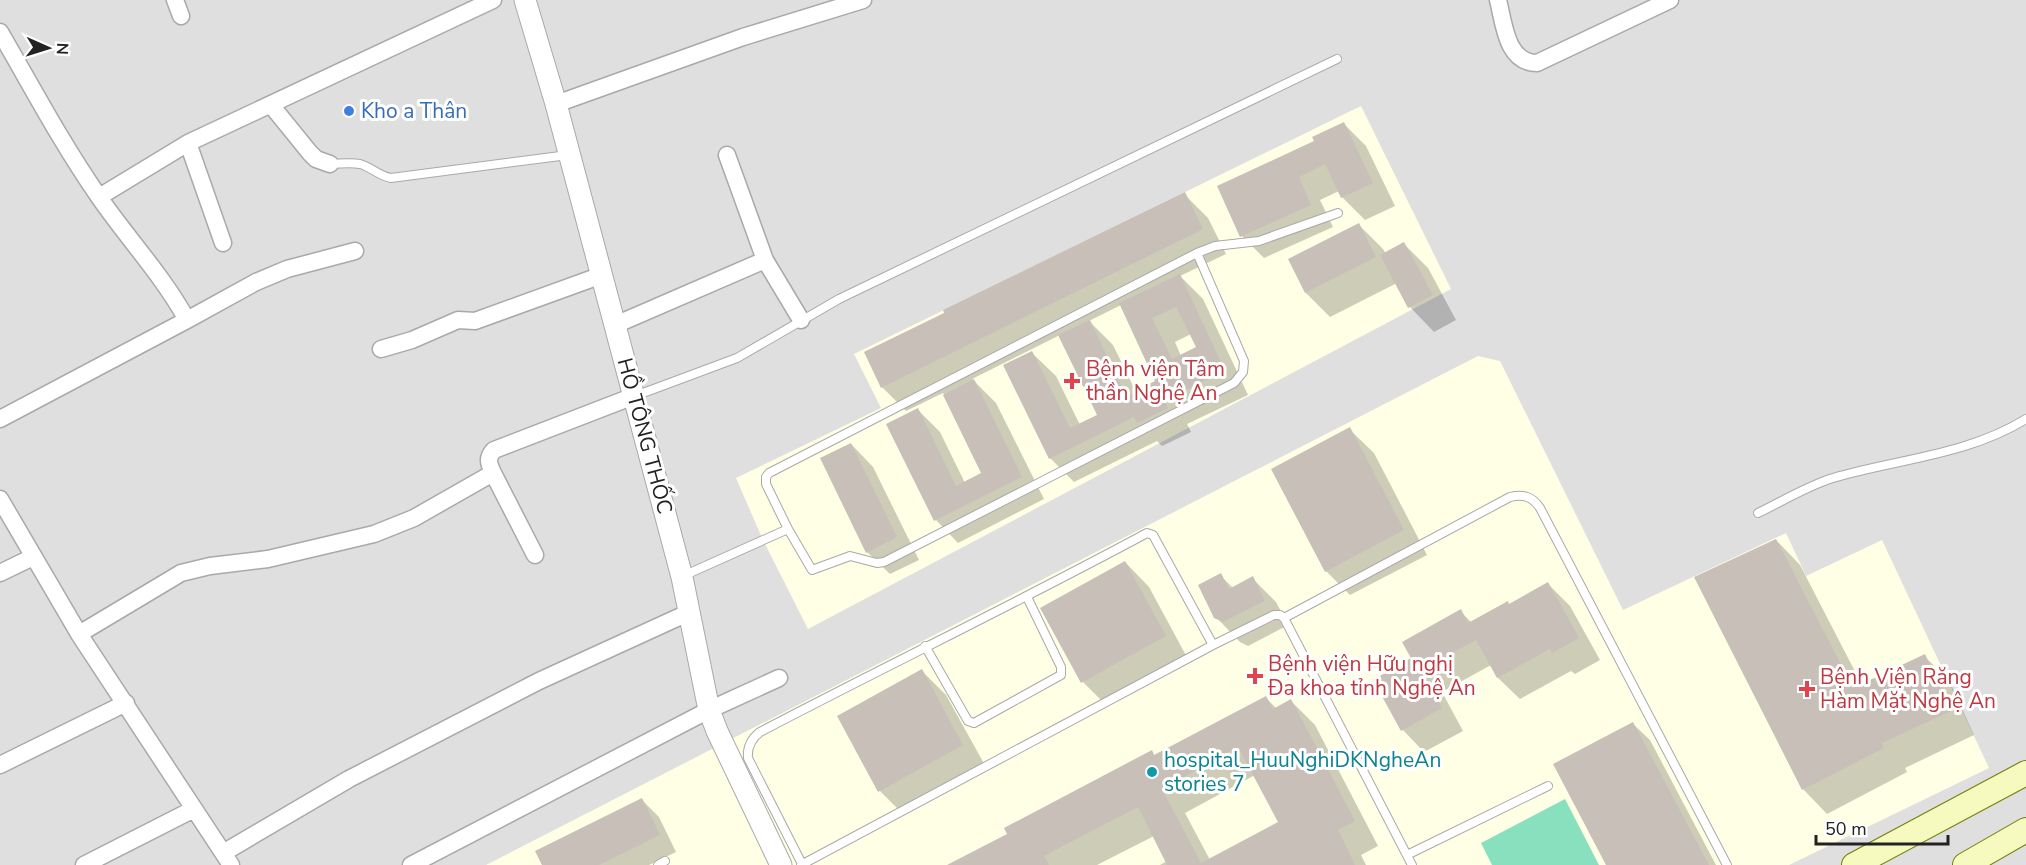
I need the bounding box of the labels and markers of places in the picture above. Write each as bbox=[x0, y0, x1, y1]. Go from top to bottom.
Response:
place label: Kho a Thân bbox=[361, 97, 467, 125]
marker: Kho a Thân bbox=[342, 104, 356, 118]
place label: Bệnh viện Tâm thần Nghệ An bbox=[1086, 355, 1225, 407]
marker: Bệnh viện Tâm thần Nghệ An bbox=[1063, 372, 1081, 390]
place label: Bệnh viện Hữu nghị Đa khoa tỉnh Nghệ An bbox=[1267, 650, 1476, 702]
place label: Bệnh Viện Răng Hàm Mặt Nghệ An bbox=[1820, 663, 1996, 715]
marker: Bệnh viện Hữu nghị Đa khoa tỉnh Nghệ An bbox=[1246, 667, 1264, 685]
marker: Bệnh Viện Răng Hàm Mặt Nghệ An bbox=[1798, 680, 1816, 698]
place label: hospital_HuuNghiDKNgheAn stories 7 bbox=[1164, 746, 1441, 798]
marker: hospital_HuuNghiDKNgheAn stories 7 bbox=[1145, 765, 1159, 779]

